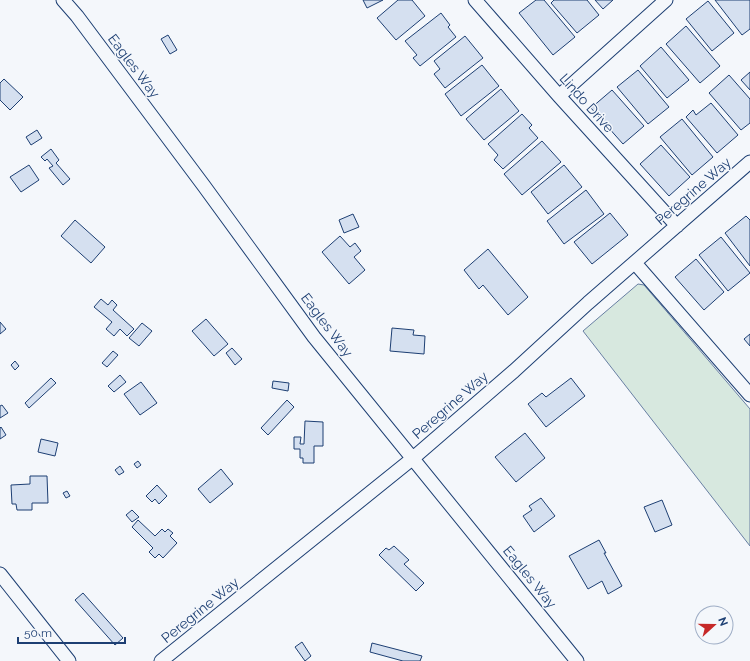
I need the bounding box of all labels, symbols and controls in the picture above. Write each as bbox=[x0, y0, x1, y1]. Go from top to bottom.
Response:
street label: Eagles Way bbox=[105, 31, 163, 101]
street label: Lindo Drive bbox=[557, 70, 617, 136]
street label: Peregrine Way bbox=[652, 154, 734, 228]
street label: Eagles Way bbox=[298, 290, 356, 360]
street label: Peregrine Way bbox=[409, 368, 491, 442]
street label: Eagles Way bbox=[500, 543, 560, 612]
street label: Peregrine Way bbox=[158, 574, 242, 646]
north arrow bbox=[694, 605, 734, 645]
text: N bbox=[715, 615, 730, 628]
scale bar bbox=[18, 619, 125, 645]
text: 50 m bbox=[24, 626, 52, 640]

